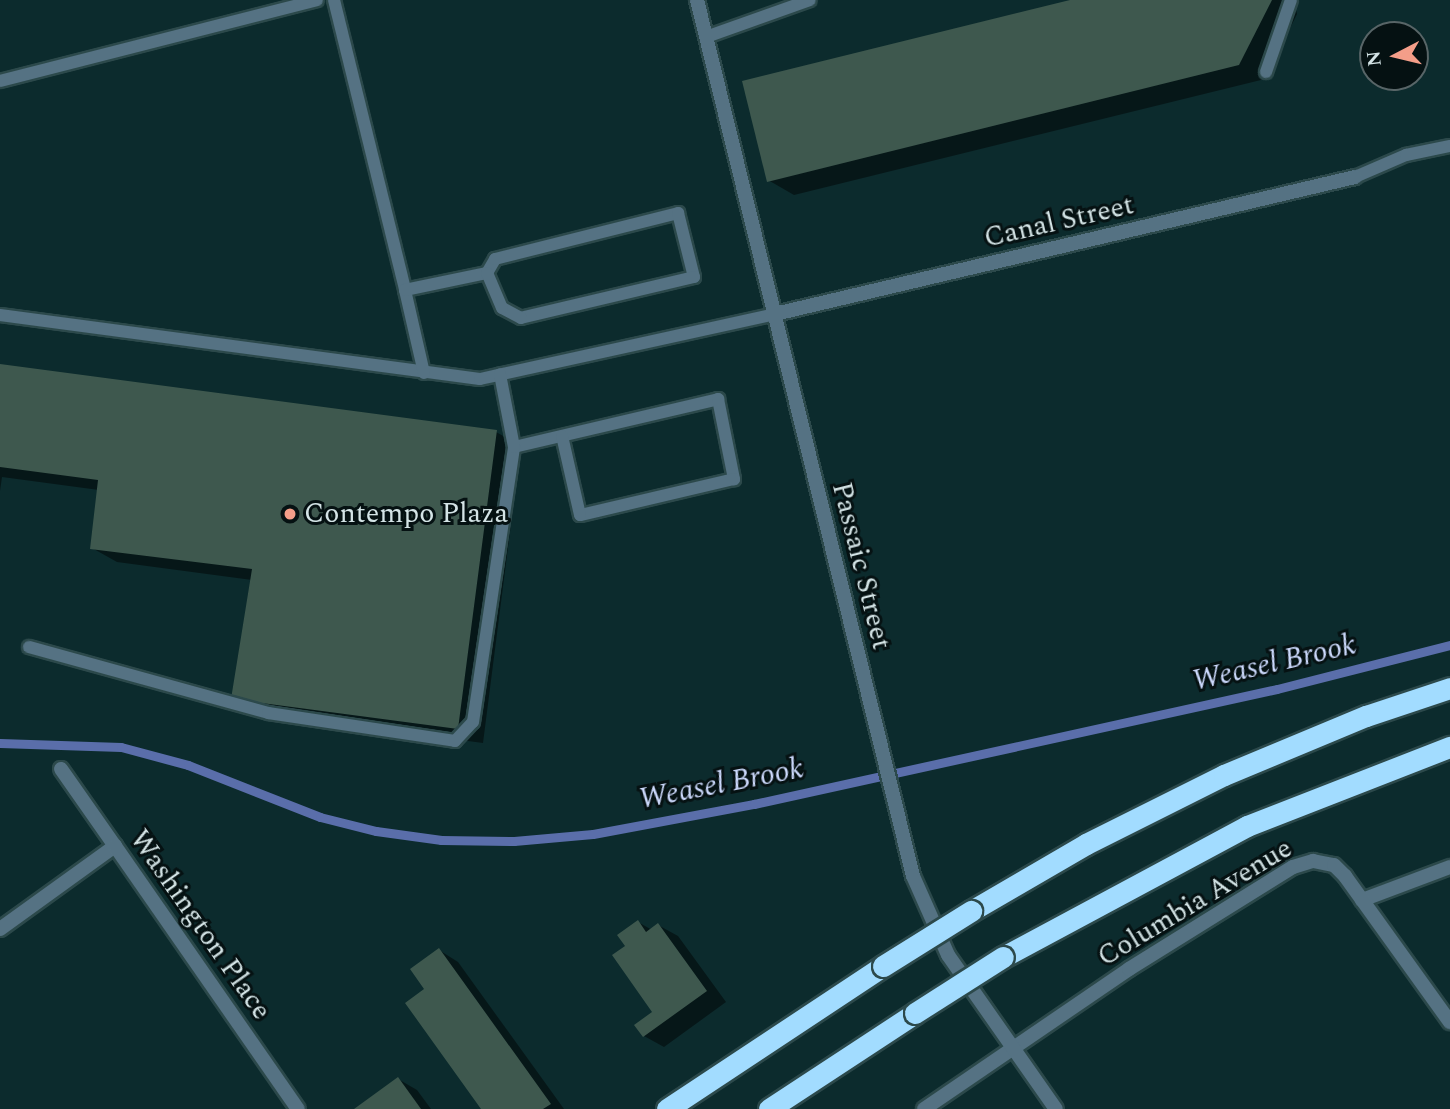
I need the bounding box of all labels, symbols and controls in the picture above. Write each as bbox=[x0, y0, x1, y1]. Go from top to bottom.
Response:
north arrow bbox=[1359, 21, 1429, 91]
text: N bbox=[1359, 49, 1390, 68]
street label: Canal Street bbox=[981, 188, 1137, 256]
street label: Passaic Street bbox=[824, 479, 898, 653]
place label: Contempo Plaza bbox=[304, 497, 508, 531]
marker: Contempo Plaza bbox=[282, 506, 298, 522]
water label: Weasel Brook bbox=[1189, 627, 1359, 699]
water label: Weasel Brook bbox=[636, 750, 806, 818]
street label: Washington Place bbox=[122, 824, 278, 1026]
street label: Columbia Avenue bbox=[1092, 832, 1298, 974]

